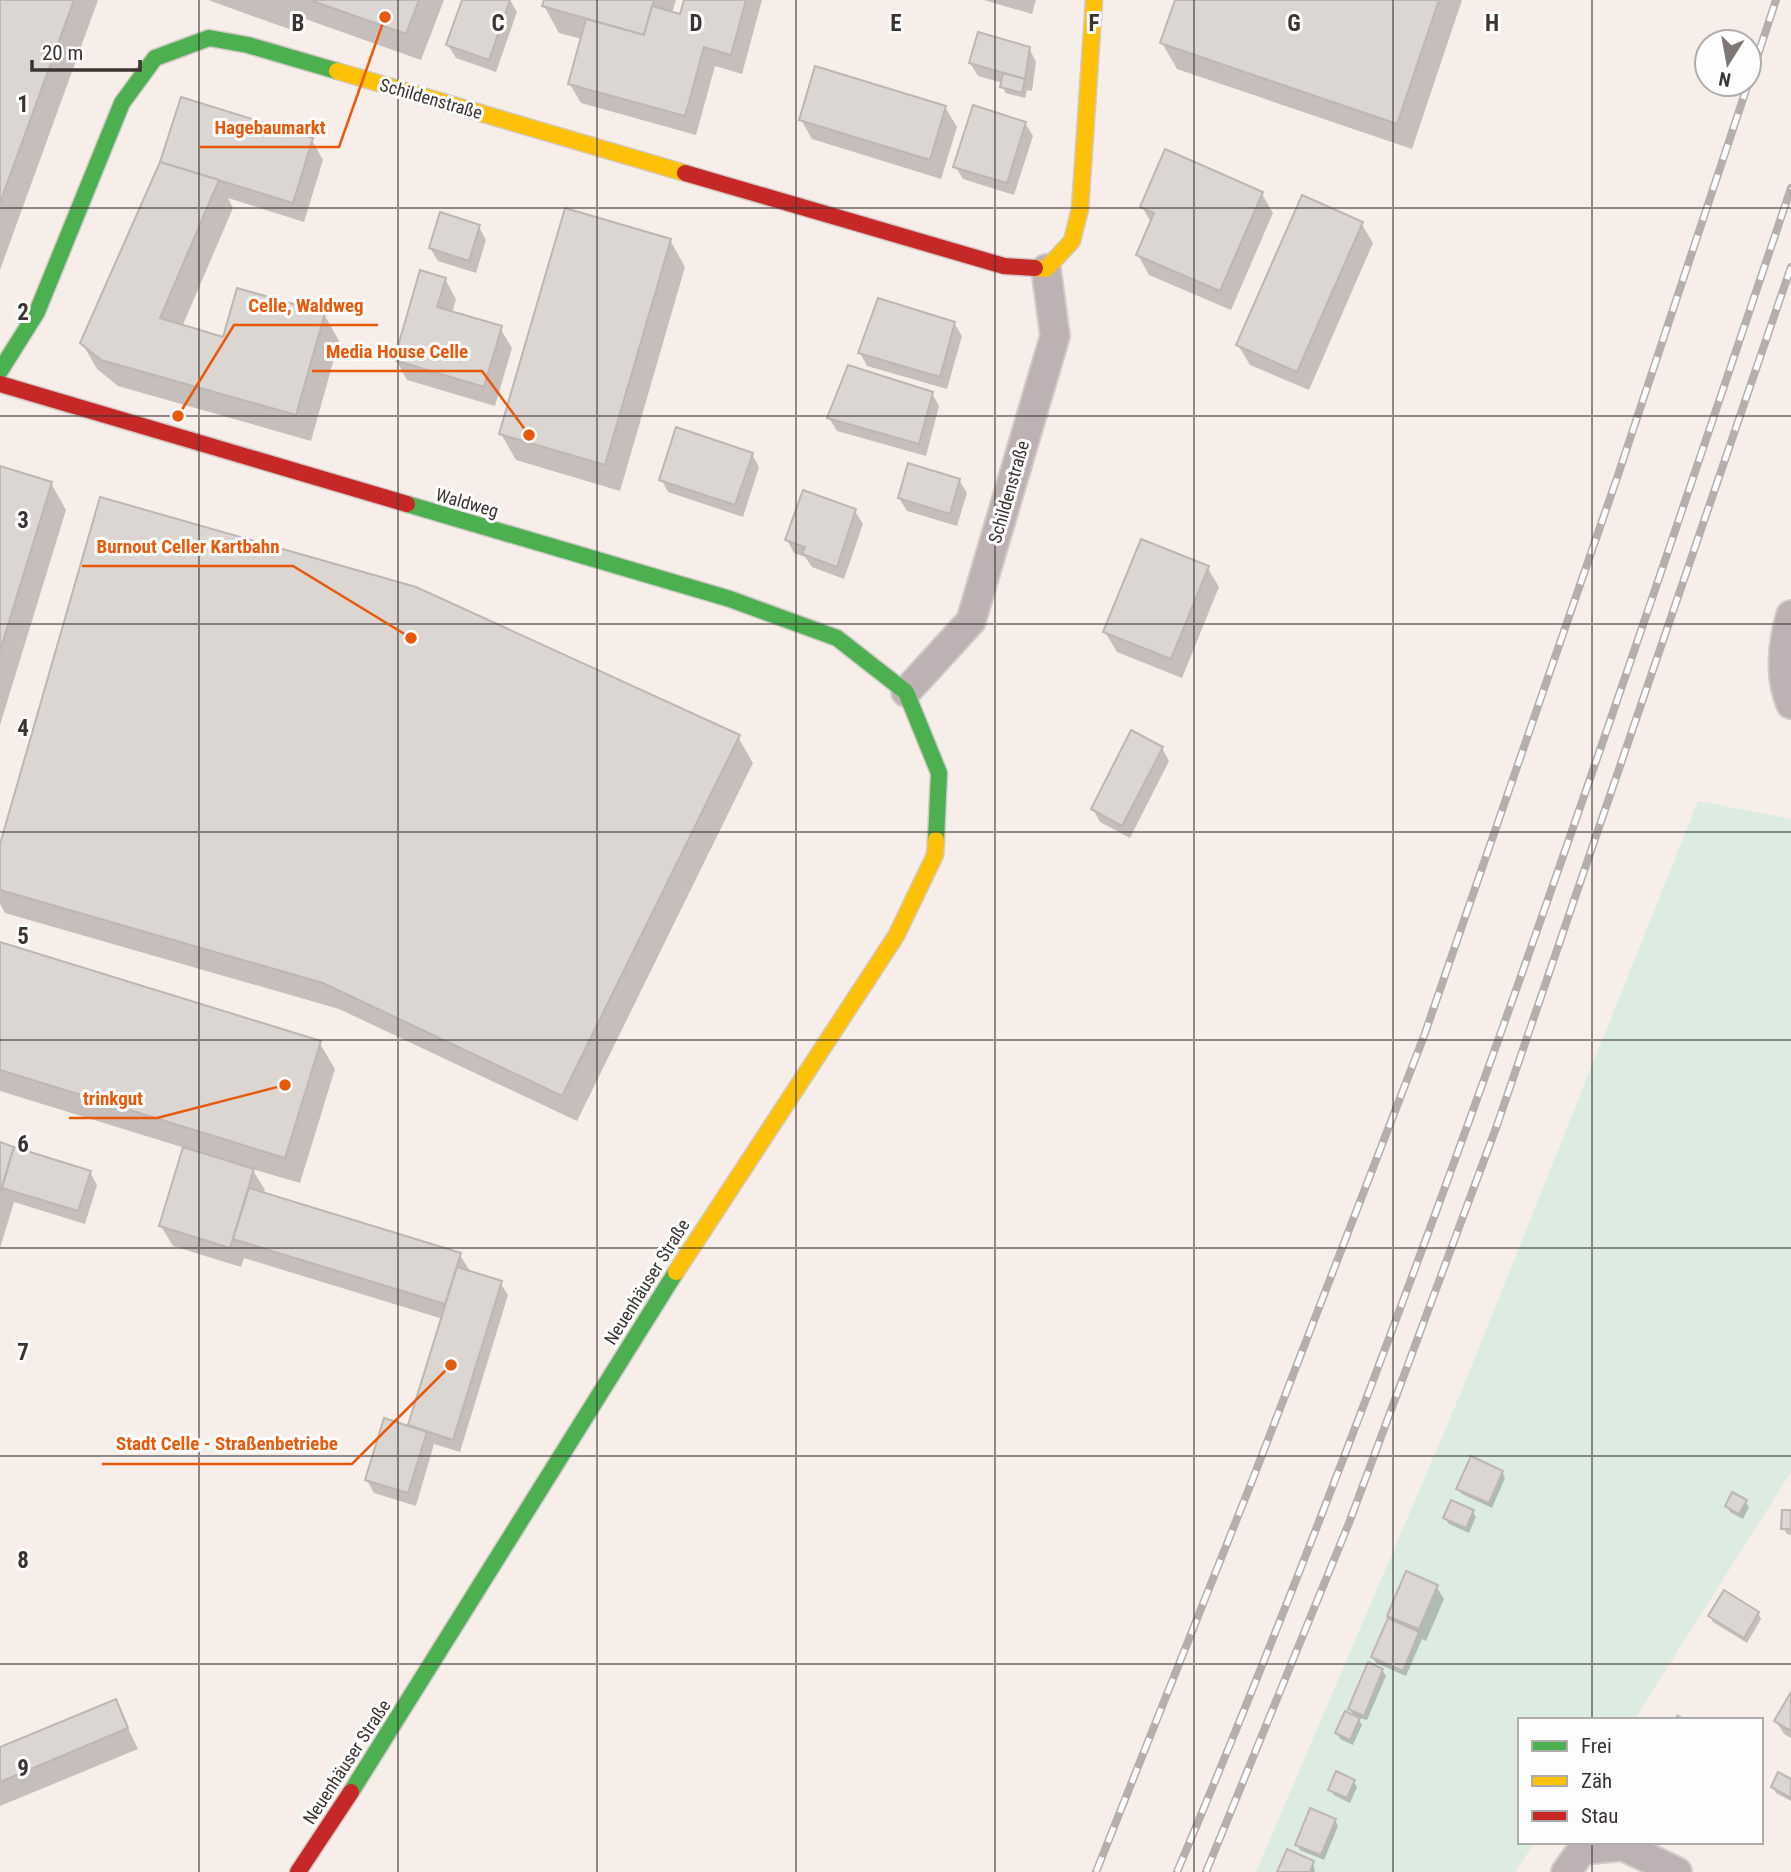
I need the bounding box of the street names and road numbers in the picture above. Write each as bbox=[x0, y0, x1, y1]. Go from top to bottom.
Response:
street label: Schildenstraße bbox=[377, 74, 485, 123]
street label: Schildenstraße bbox=[984, 438, 1033, 546]
street label: Waldweg bbox=[433, 484, 501, 521]
street label: Neuenhäuser Straße bbox=[600, 1215, 694, 1348]
street label: Neuenhäuser Straße bbox=[299, 1696, 395, 1828]

